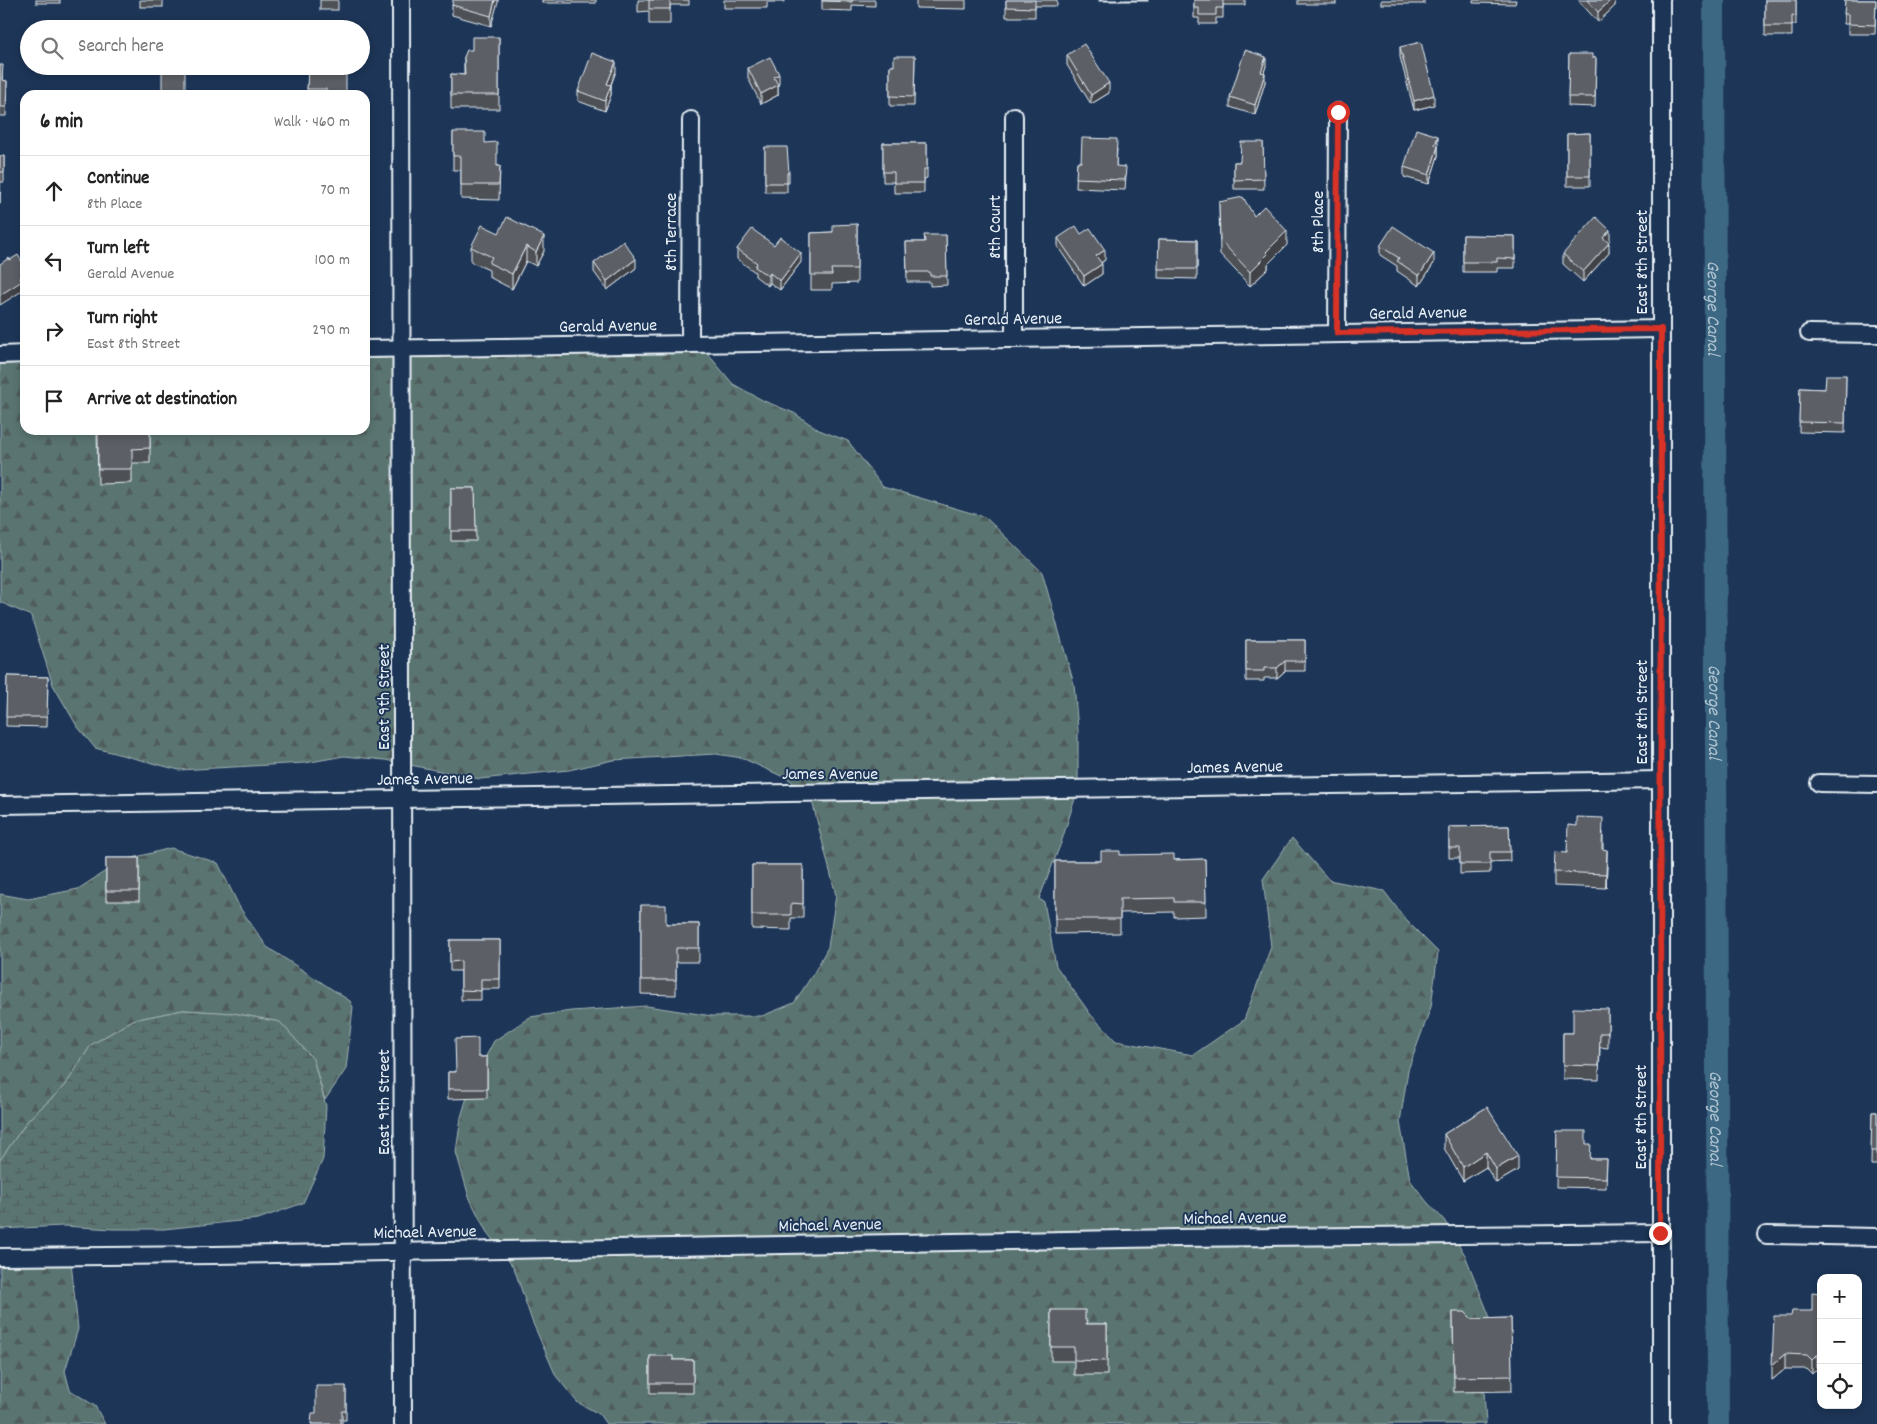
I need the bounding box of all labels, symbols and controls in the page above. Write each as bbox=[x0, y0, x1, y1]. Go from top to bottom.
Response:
search box bbox=[20, 20, 370, 75]
icon: search bbox=[38, 34, 66, 62]
text: Search here bbox=[78, 34, 164, 61]
route start bbox=[1327, 101, 1350, 124]
text: 6 min bbox=[40, 108, 83, 138]
text: Walk · 460 m bbox=[274, 111, 350, 134]
text: Continue bbox=[87, 166, 149, 193]
icon: ahead bbox=[40, 177, 68, 205]
text: 70 m bbox=[320, 179, 350, 202]
street label: 8th Place bbox=[1307, 191, 1332, 253]
text: 8th Place bbox=[87, 193, 142, 216]
street label: 8th Terrace bbox=[660, 193, 685, 271]
street label: 8th Court bbox=[984, 195, 1009, 259]
street label: East 8th Street bbox=[1631, 209, 1656, 314]
text: Turn left bbox=[87, 236, 150, 263]
icon: left bbox=[40, 247, 68, 275]
text: 100 m bbox=[314, 249, 350, 272]
water label: George Canal bbox=[1698, 260, 1725, 357]
text: Gerald Avenue bbox=[87, 263, 174, 286]
street label: Gerald Avenue bbox=[1369, 301, 1467, 328]
text: Turn right bbox=[87, 306, 158, 333]
street label: Gerald Avenue bbox=[964, 307, 1062, 334]
street label: Gerald Avenue bbox=[559, 314, 657, 341]
icon: right bbox=[40, 317, 68, 345]
text: 290 m bbox=[312, 319, 350, 342]
text: East 8th Street bbox=[87, 333, 180, 356]
icon: arrive bbox=[40, 387, 68, 415]
text: Arrive at destination bbox=[87, 387, 237, 414]
street label: East 9th Street bbox=[373, 644, 398, 750]
street label: East 8th Street bbox=[1631, 659, 1656, 764]
water label: George Canal bbox=[1699, 664, 1726, 761]
street label: James Avenue bbox=[1187, 755, 1283, 782]
street label: James Avenue bbox=[782, 763, 878, 788]
street label: James Avenue bbox=[377, 767, 473, 794]
street label: East 9th Street bbox=[373, 1049, 398, 1155]
street label: East 8th Street bbox=[1630, 1064, 1655, 1169]
water label: George Canal bbox=[1700, 1070, 1727, 1167]
street label: Michael Avenue bbox=[1183, 1206, 1287, 1233]
street label: Michael Avenue bbox=[778, 1213, 882, 1240]
street label: Michael Avenue bbox=[373, 1220, 477, 1247]
route end bbox=[1649, 1222, 1672, 1245]
map controls bbox=[1817, 1274, 1862, 1409]
button: + bbox=[1817, 1274, 1862, 1319]
button: − bbox=[1817, 1319, 1862, 1364]
button: locate bbox=[1817, 1364, 1862, 1409]

